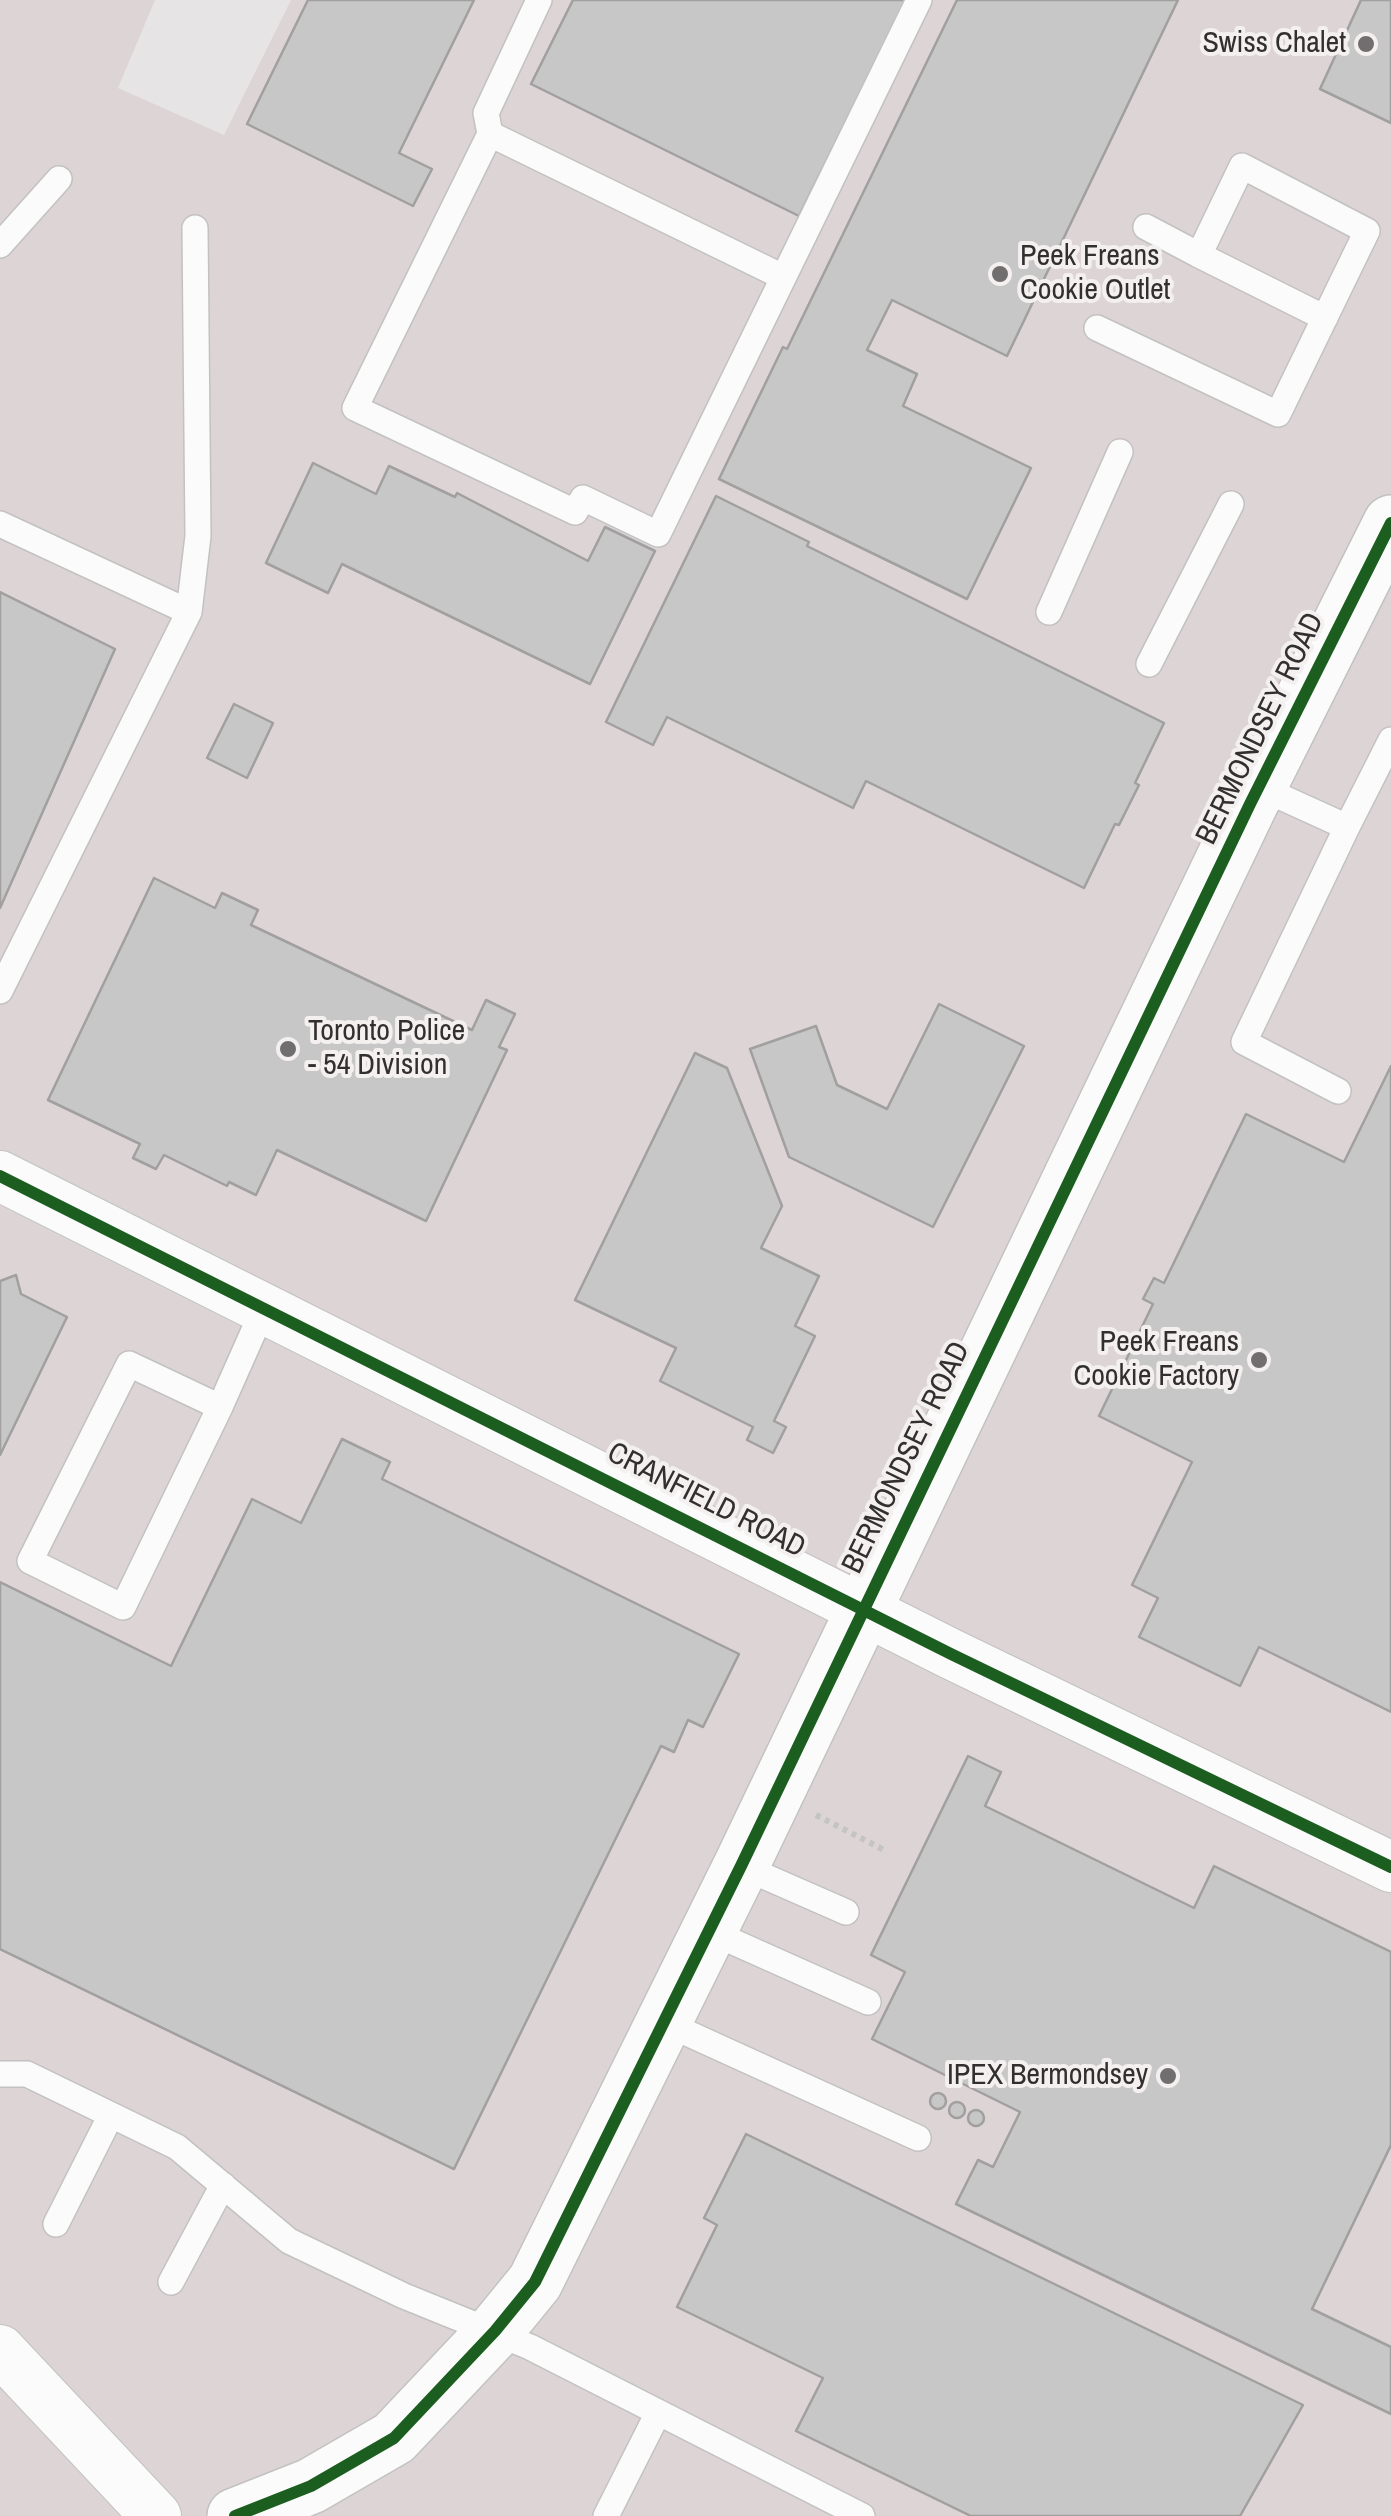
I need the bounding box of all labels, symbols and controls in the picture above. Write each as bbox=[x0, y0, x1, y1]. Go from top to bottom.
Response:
place label: Swiss Chalet bbox=[1202, 26, 1346, 62]
marker: Swiss Chalet bbox=[1355, 33, 1377, 55]
place label: Peek Freans Cookie Outlet bbox=[1020, 239, 1170, 310]
marker: Peek Freans Cookie Outlet bbox=[989, 263, 1011, 285]
street label: BERMONDSEY ROAD bbox=[1189, 607, 1333, 851]
place label: Toronto Police - 54 Division bbox=[308, 1014, 465, 1084]
marker: Toronto Police - 54 Division bbox=[277, 1038, 299, 1060]
place label: Peek Freans Cookie Factory bbox=[1073, 1325, 1239, 1396]
street label: BERMONDSEY ROAD bbox=[835, 1336, 979, 1580]
marker: Peek Freans Cookie Factory bbox=[1248, 1349, 1270, 1371]
street label: CRANFIELD ROAD bbox=[601, 1436, 811, 1566]
place label: IPEX Bermondsey bbox=[947, 2058, 1148, 2094]
marker: IPEX Bermondsey bbox=[1157, 2065, 1179, 2087]

